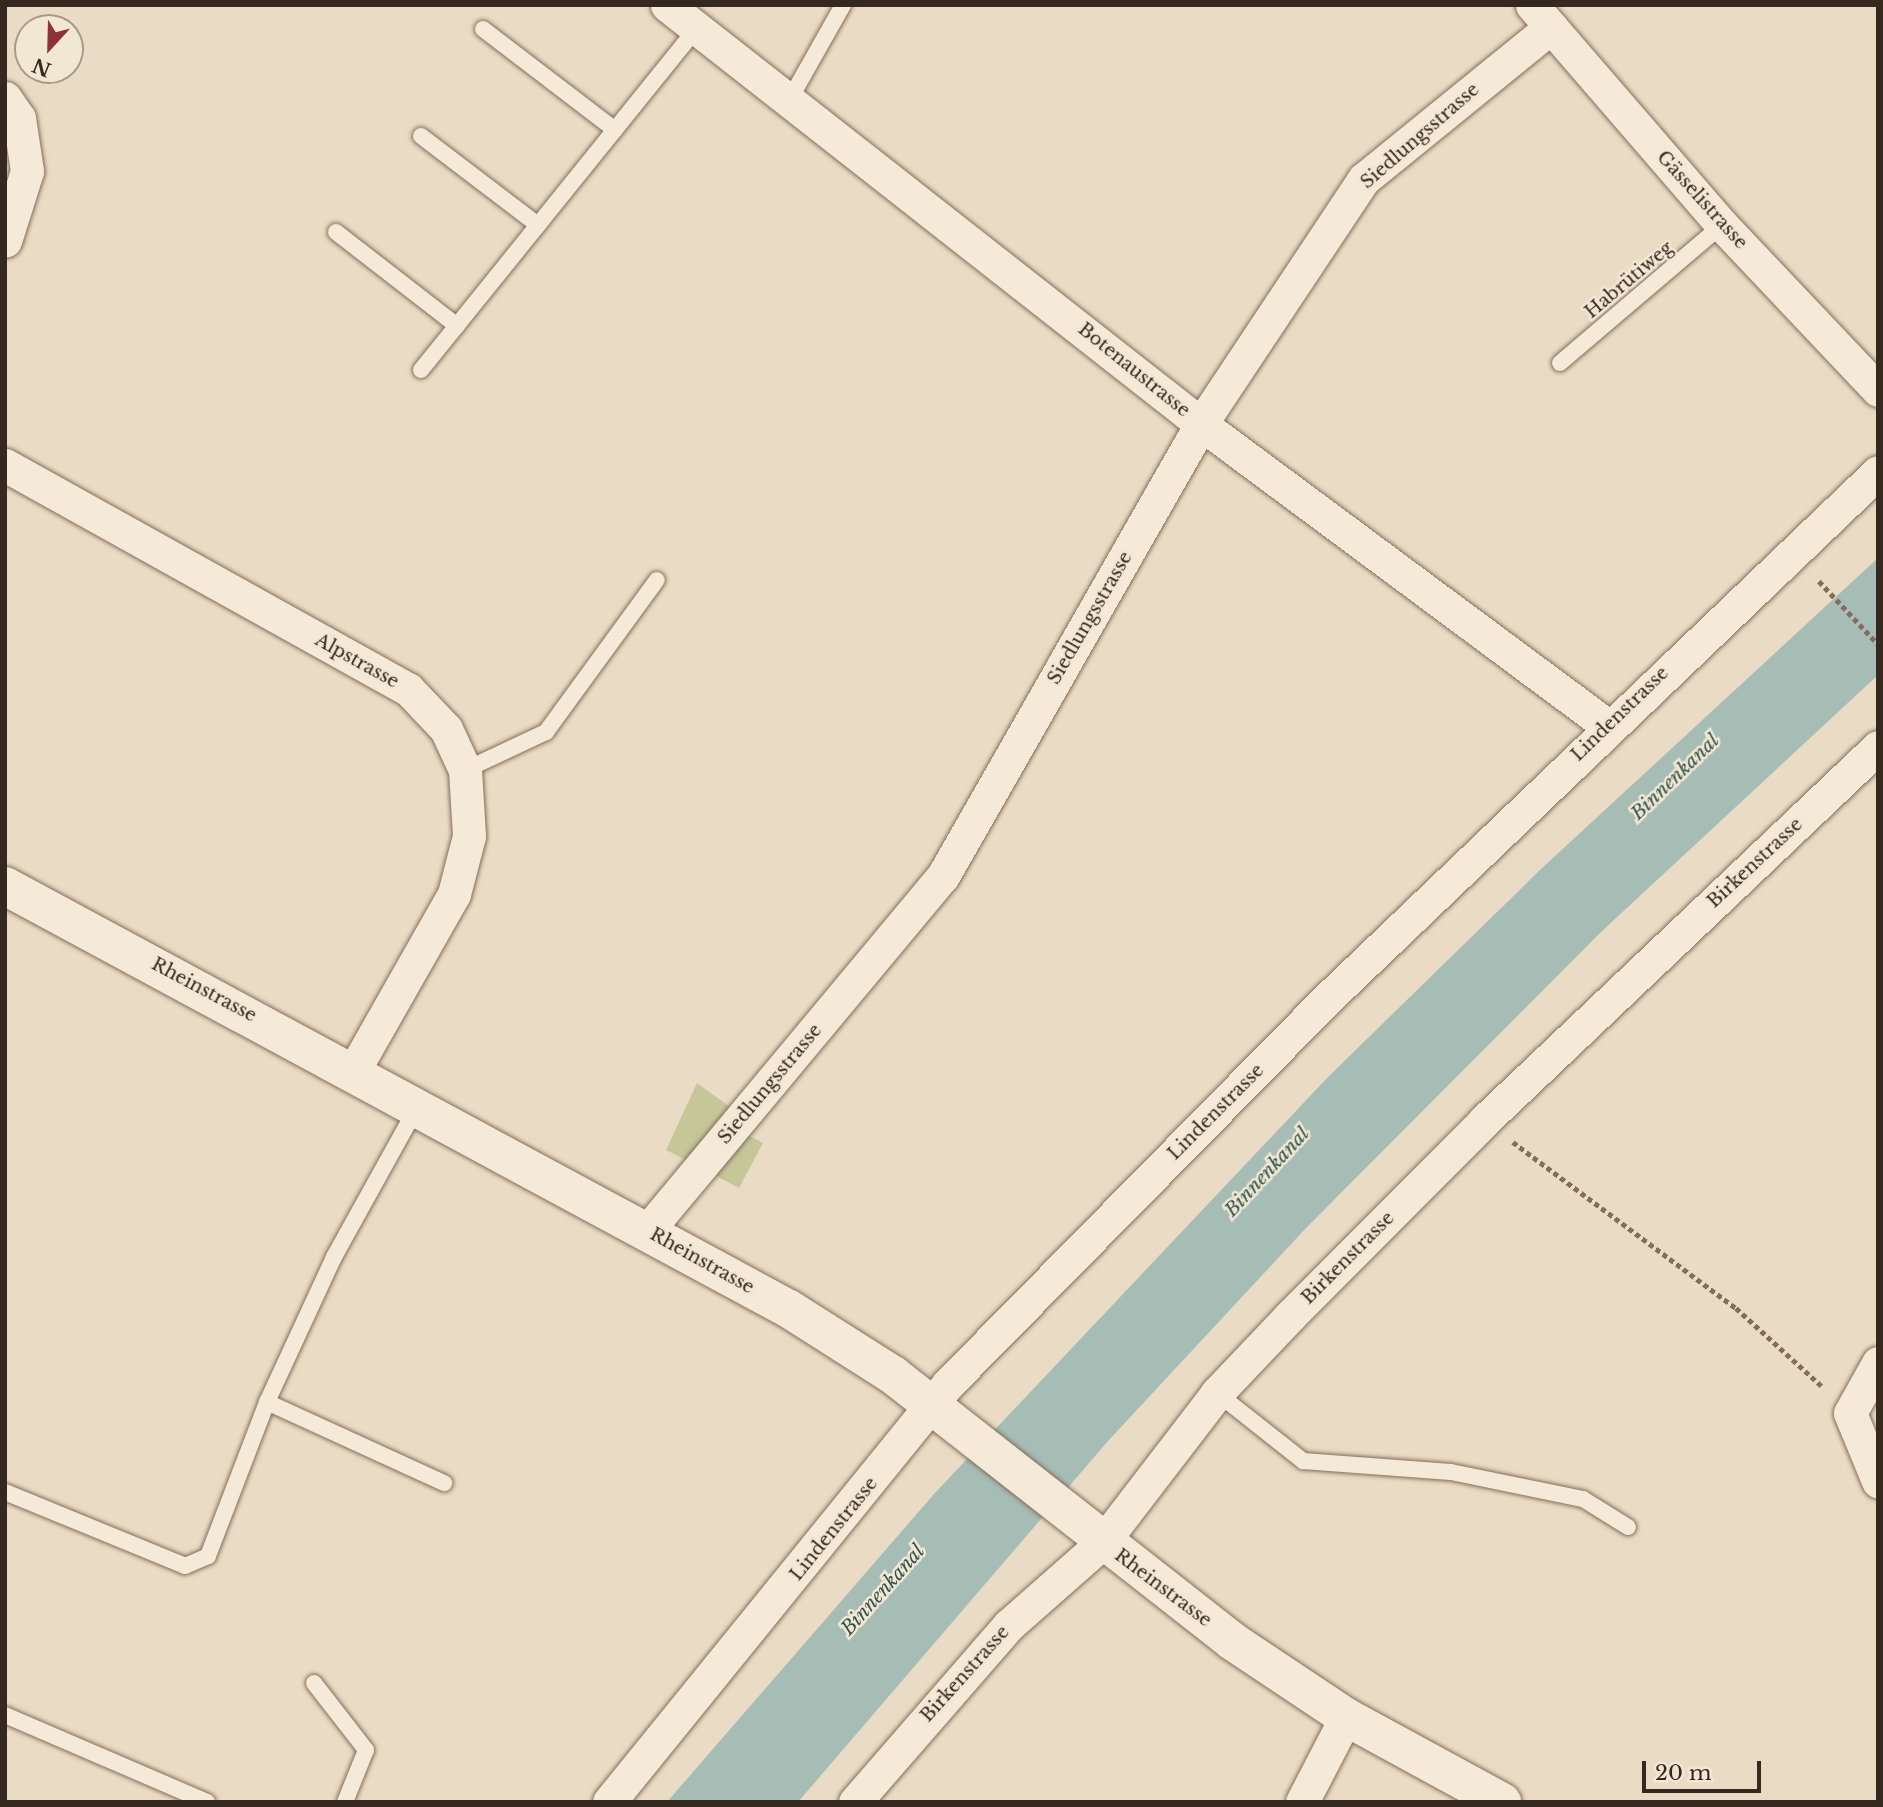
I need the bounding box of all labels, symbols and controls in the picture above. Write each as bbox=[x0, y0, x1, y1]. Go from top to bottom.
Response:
north arrow bbox=[14, 14, 84, 84]
text: N bbox=[29, 53, 54, 81]
street label: Siedlungsstrasse bbox=[1356, 79, 1484, 193]
street label: Gässelistrasse bbox=[1652, 147, 1752, 253]
street label: Habrütiweg bbox=[1581, 237, 1677, 323]
street label: Botenaustrasse bbox=[1074, 318, 1194, 422]
street label: Siedlungsstrasse bbox=[1043, 548, 1137, 688]
street label: Alpstrasse bbox=[311, 629, 403, 693]
street label: Lindenstrasse bbox=[1567, 662, 1673, 766]
water label: Binnenkanal bbox=[1626, 729, 1724, 825]
street label: Birkenstrasse bbox=[1703, 814, 1807, 912]
street label: Rheinstrasse bbox=[148, 953, 260, 1027]
street label: Siedlungsstrasse bbox=[714, 1020, 826, 1148]
street label: Lindenstrasse bbox=[1164, 1060, 1268, 1164]
water label: Binnenkanal bbox=[1220, 1123, 1314, 1221]
street label: Birkenstrasse bbox=[1297, 1207, 1399, 1309]
street label: Rheinstrasse bbox=[646, 1224, 758, 1298]
street label: Lindenstrasse bbox=[786, 1473, 882, 1585]
water label: Binnenkanal bbox=[836, 1540, 930, 1640]
street label: Rheinstrasse bbox=[1110, 1545, 1216, 1631]
street label: Birkenstrasse bbox=[916, 1621, 1014, 1727]
scale bar bbox=[1645, 1748, 1764, 1792]
text: 20 m bbox=[1655, 1760, 1712, 1786]

